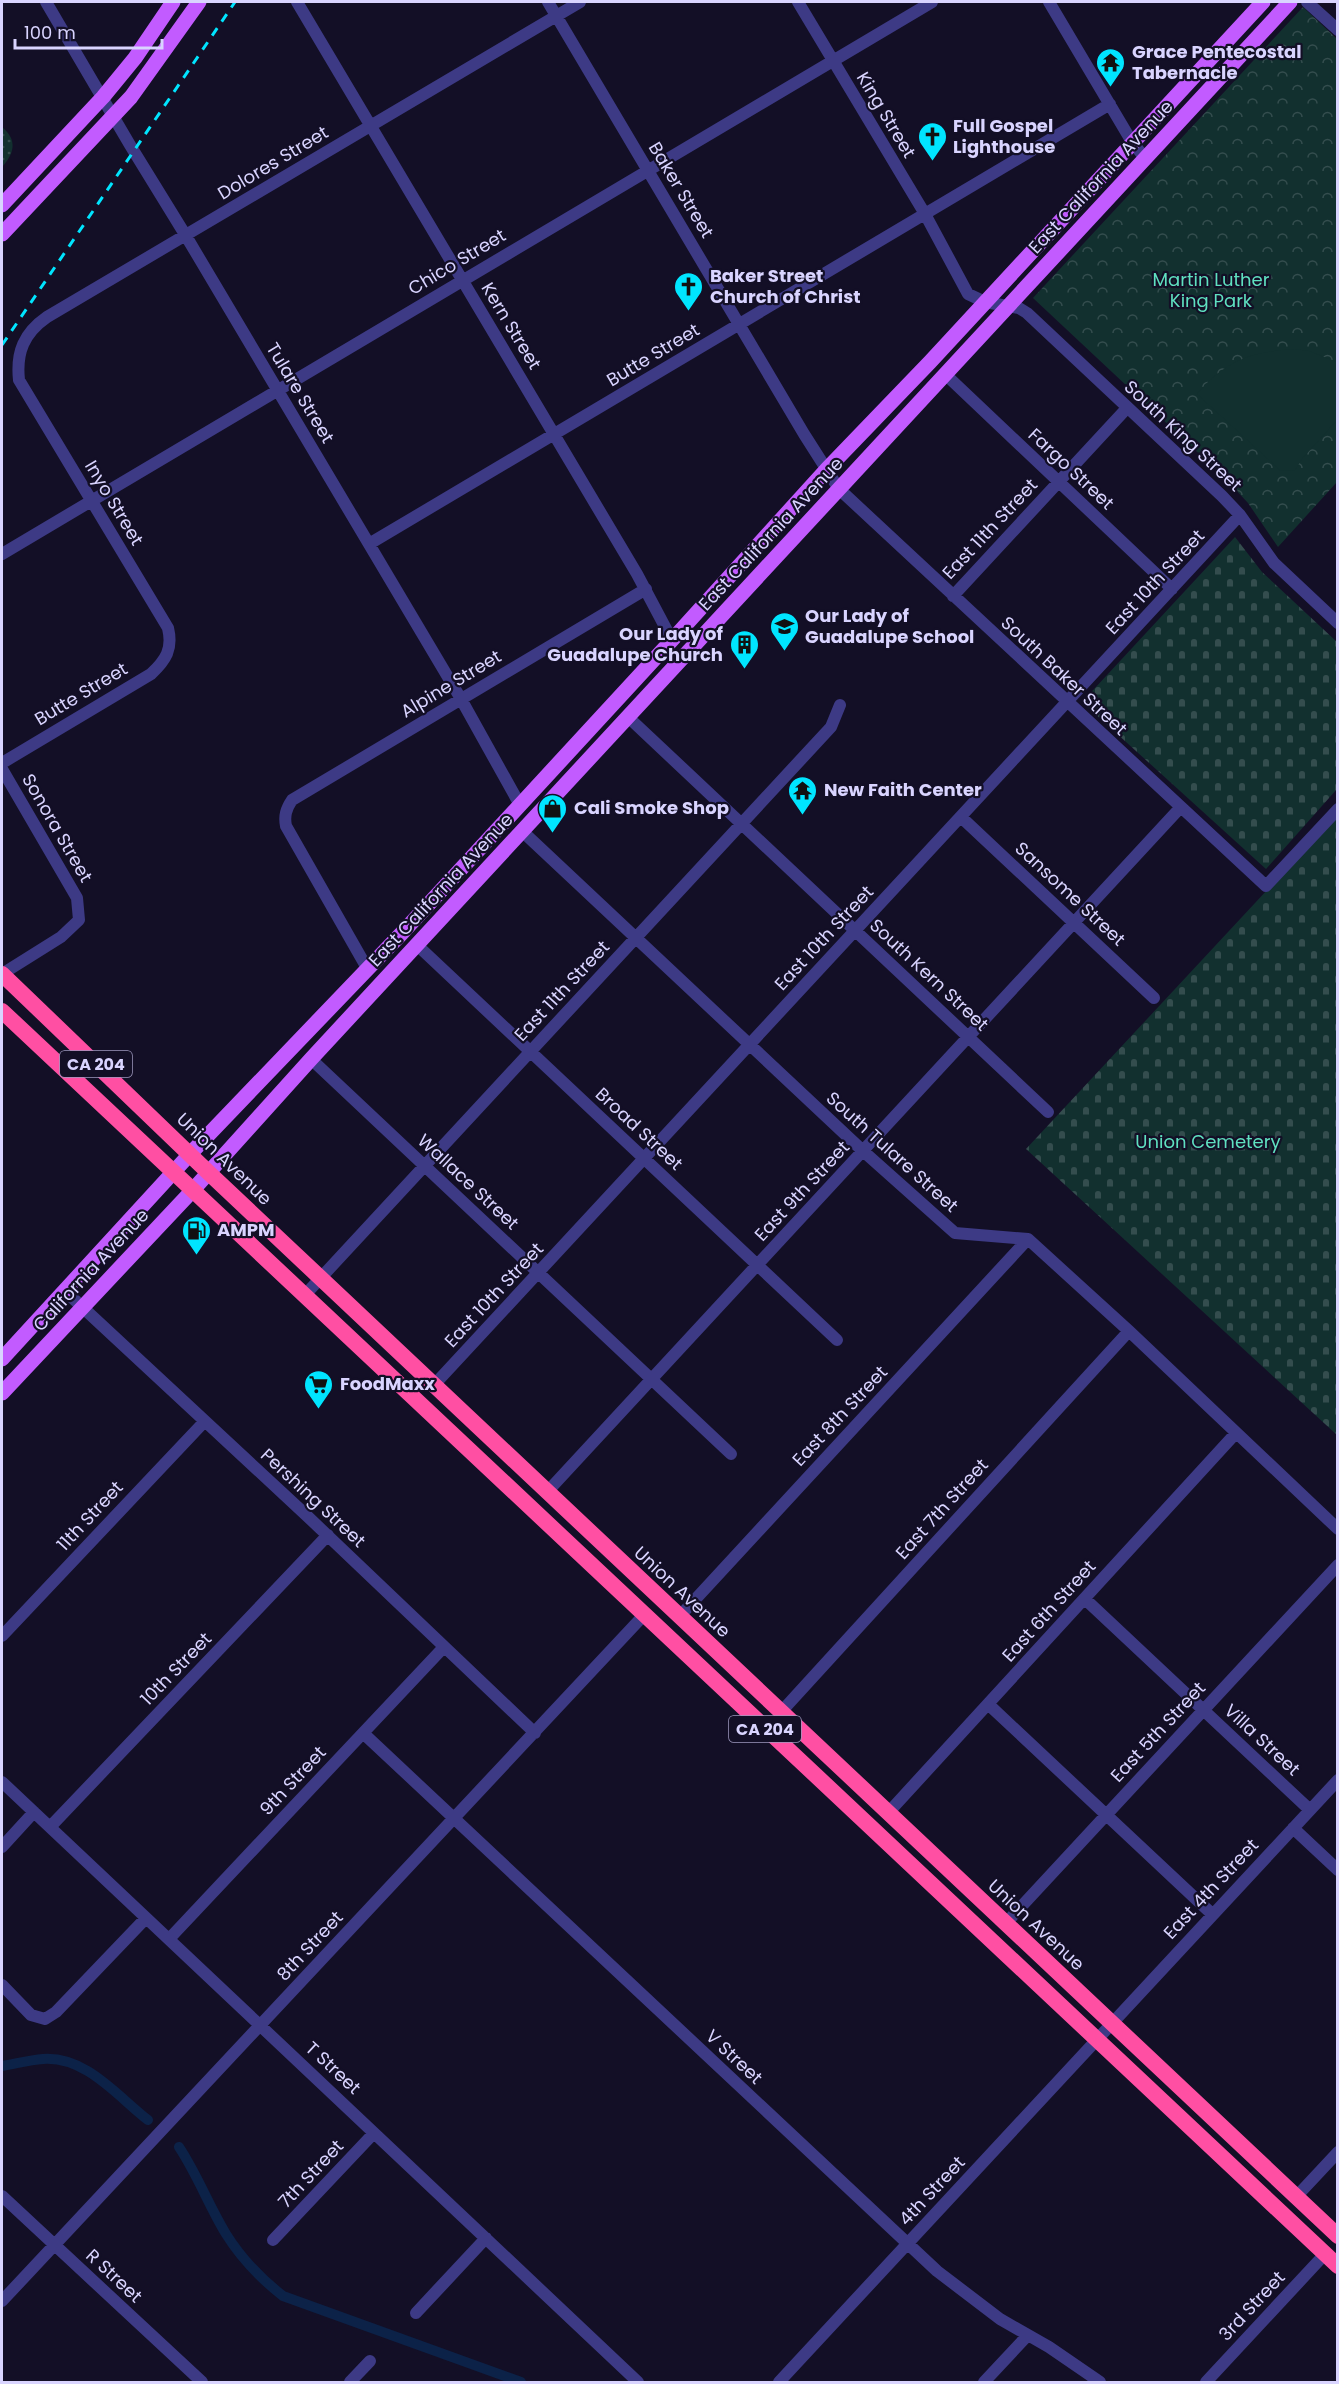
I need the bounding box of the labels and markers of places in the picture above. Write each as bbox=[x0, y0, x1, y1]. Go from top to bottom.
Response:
place label: Grace Pentecostal Tabernacle bbox=[1132, 39, 1302, 85]
temple icon: Grace Pentecostal Tabernacle bbox=[1095, 46, 1127, 88]
place label: Full Gospel Lighthouse bbox=[953, 113, 1055, 159]
church icon: Full Gospel Lighthouse bbox=[916, 120, 948, 162]
place label: Baker Street Church of Christ bbox=[710, 263, 861, 309]
church icon: Baker Street Church of Christ bbox=[673, 270, 705, 312]
place label: Our Lady of Guadalupe School bbox=[805, 603, 974, 649]
school or university icon: Our Lady of Guadalupe School bbox=[768, 610, 800, 652]
place label: Our Lady of Guadalupe Church bbox=[547, 621, 724, 667]
building icon: Our Lady of Guadalupe Church bbox=[728, 628, 760, 670]
temple icon: New Faith Center bbox=[787, 774, 819, 816]
place label: New Faith Center bbox=[824, 777, 982, 802]
shop icon: Cali Smoke Shop bbox=[537, 792, 569, 834]
place label: Cali Smoke Shop bbox=[574, 795, 729, 820]
fuel station icon: AMPM bbox=[180, 1214, 212, 1256]
place label: AMPM bbox=[217, 1217, 275, 1242]
supermarket icon: FoodMaxx bbox=[303, 1368, 335, 1410]
place label: FoodMaxx bbox=[340, 1371, 435, 1396]

